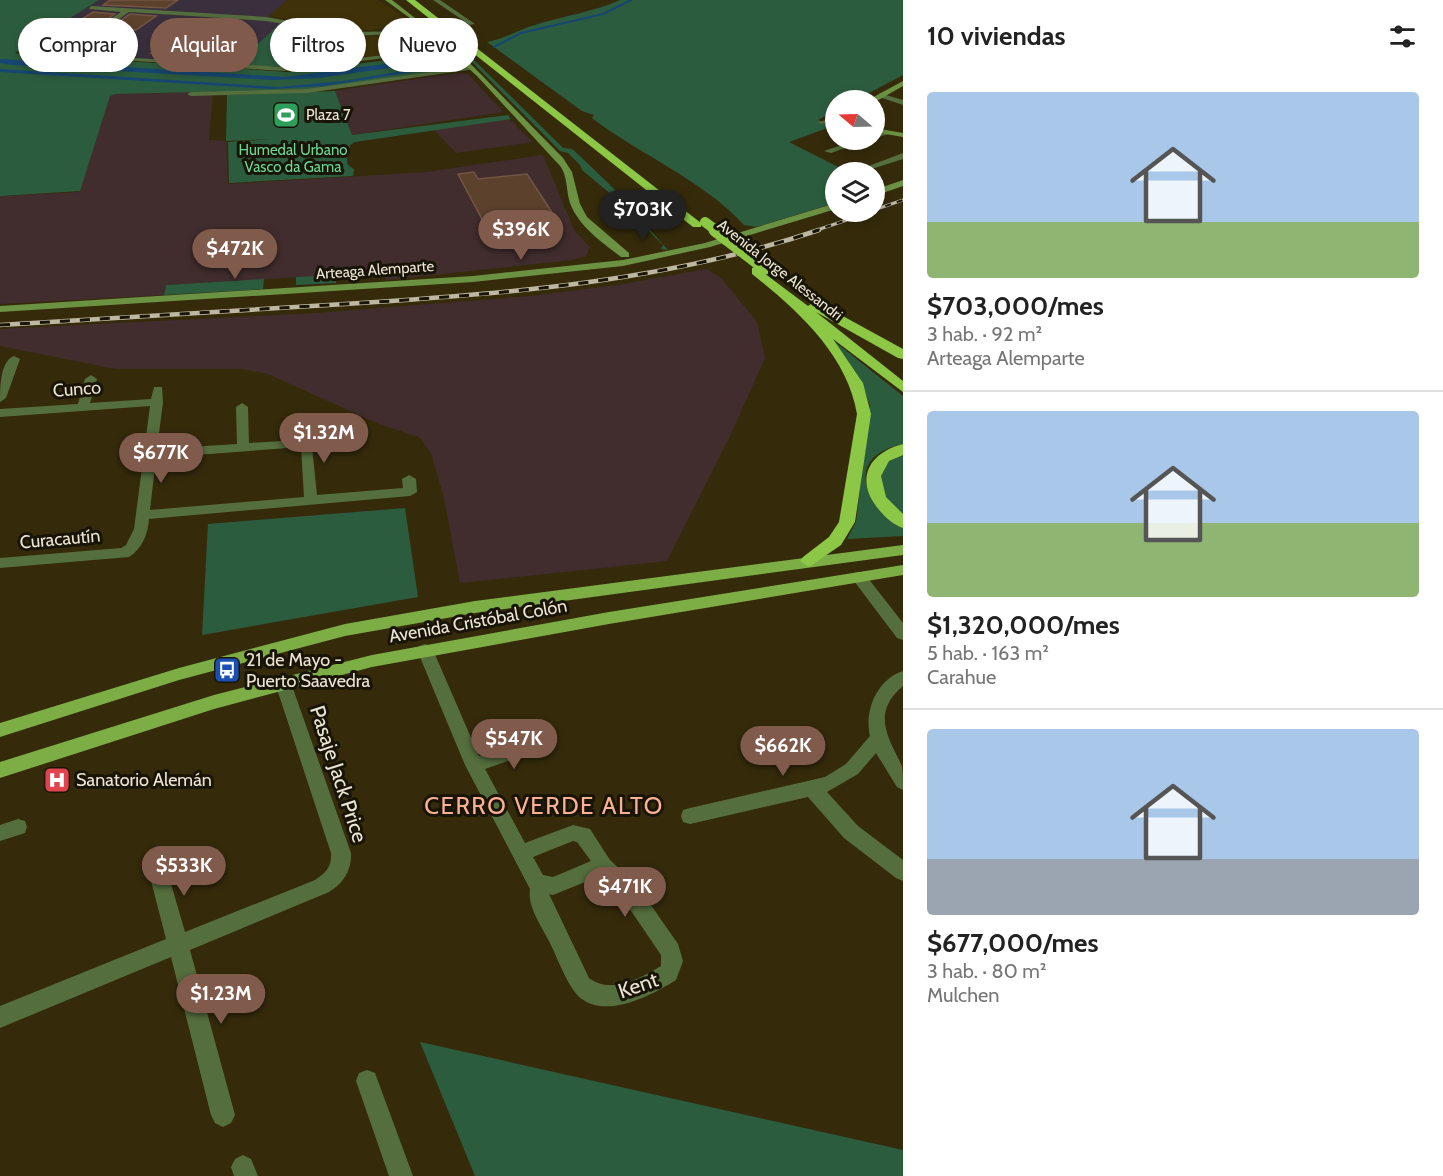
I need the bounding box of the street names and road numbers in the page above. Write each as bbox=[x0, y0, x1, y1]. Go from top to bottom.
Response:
street label: Avenida Jorge Alessandri bbox=[714, 216, 846, 324]
street label: Arteaga Alemparte bbox=[315, 257, 435, 283]
street label: Cunco bbox=[52, 376, 102, 402]
street label: Curacautín bbox=[19, 525, 101, 553]
street label: Avenida Cristóbal Colón bbox=[387, 594, 569, 648]
street label: Pasaje Jack Price bbox=[304, 702, 373, 846]
street label: Kent bbox=[615, 967, 661, 1003]

